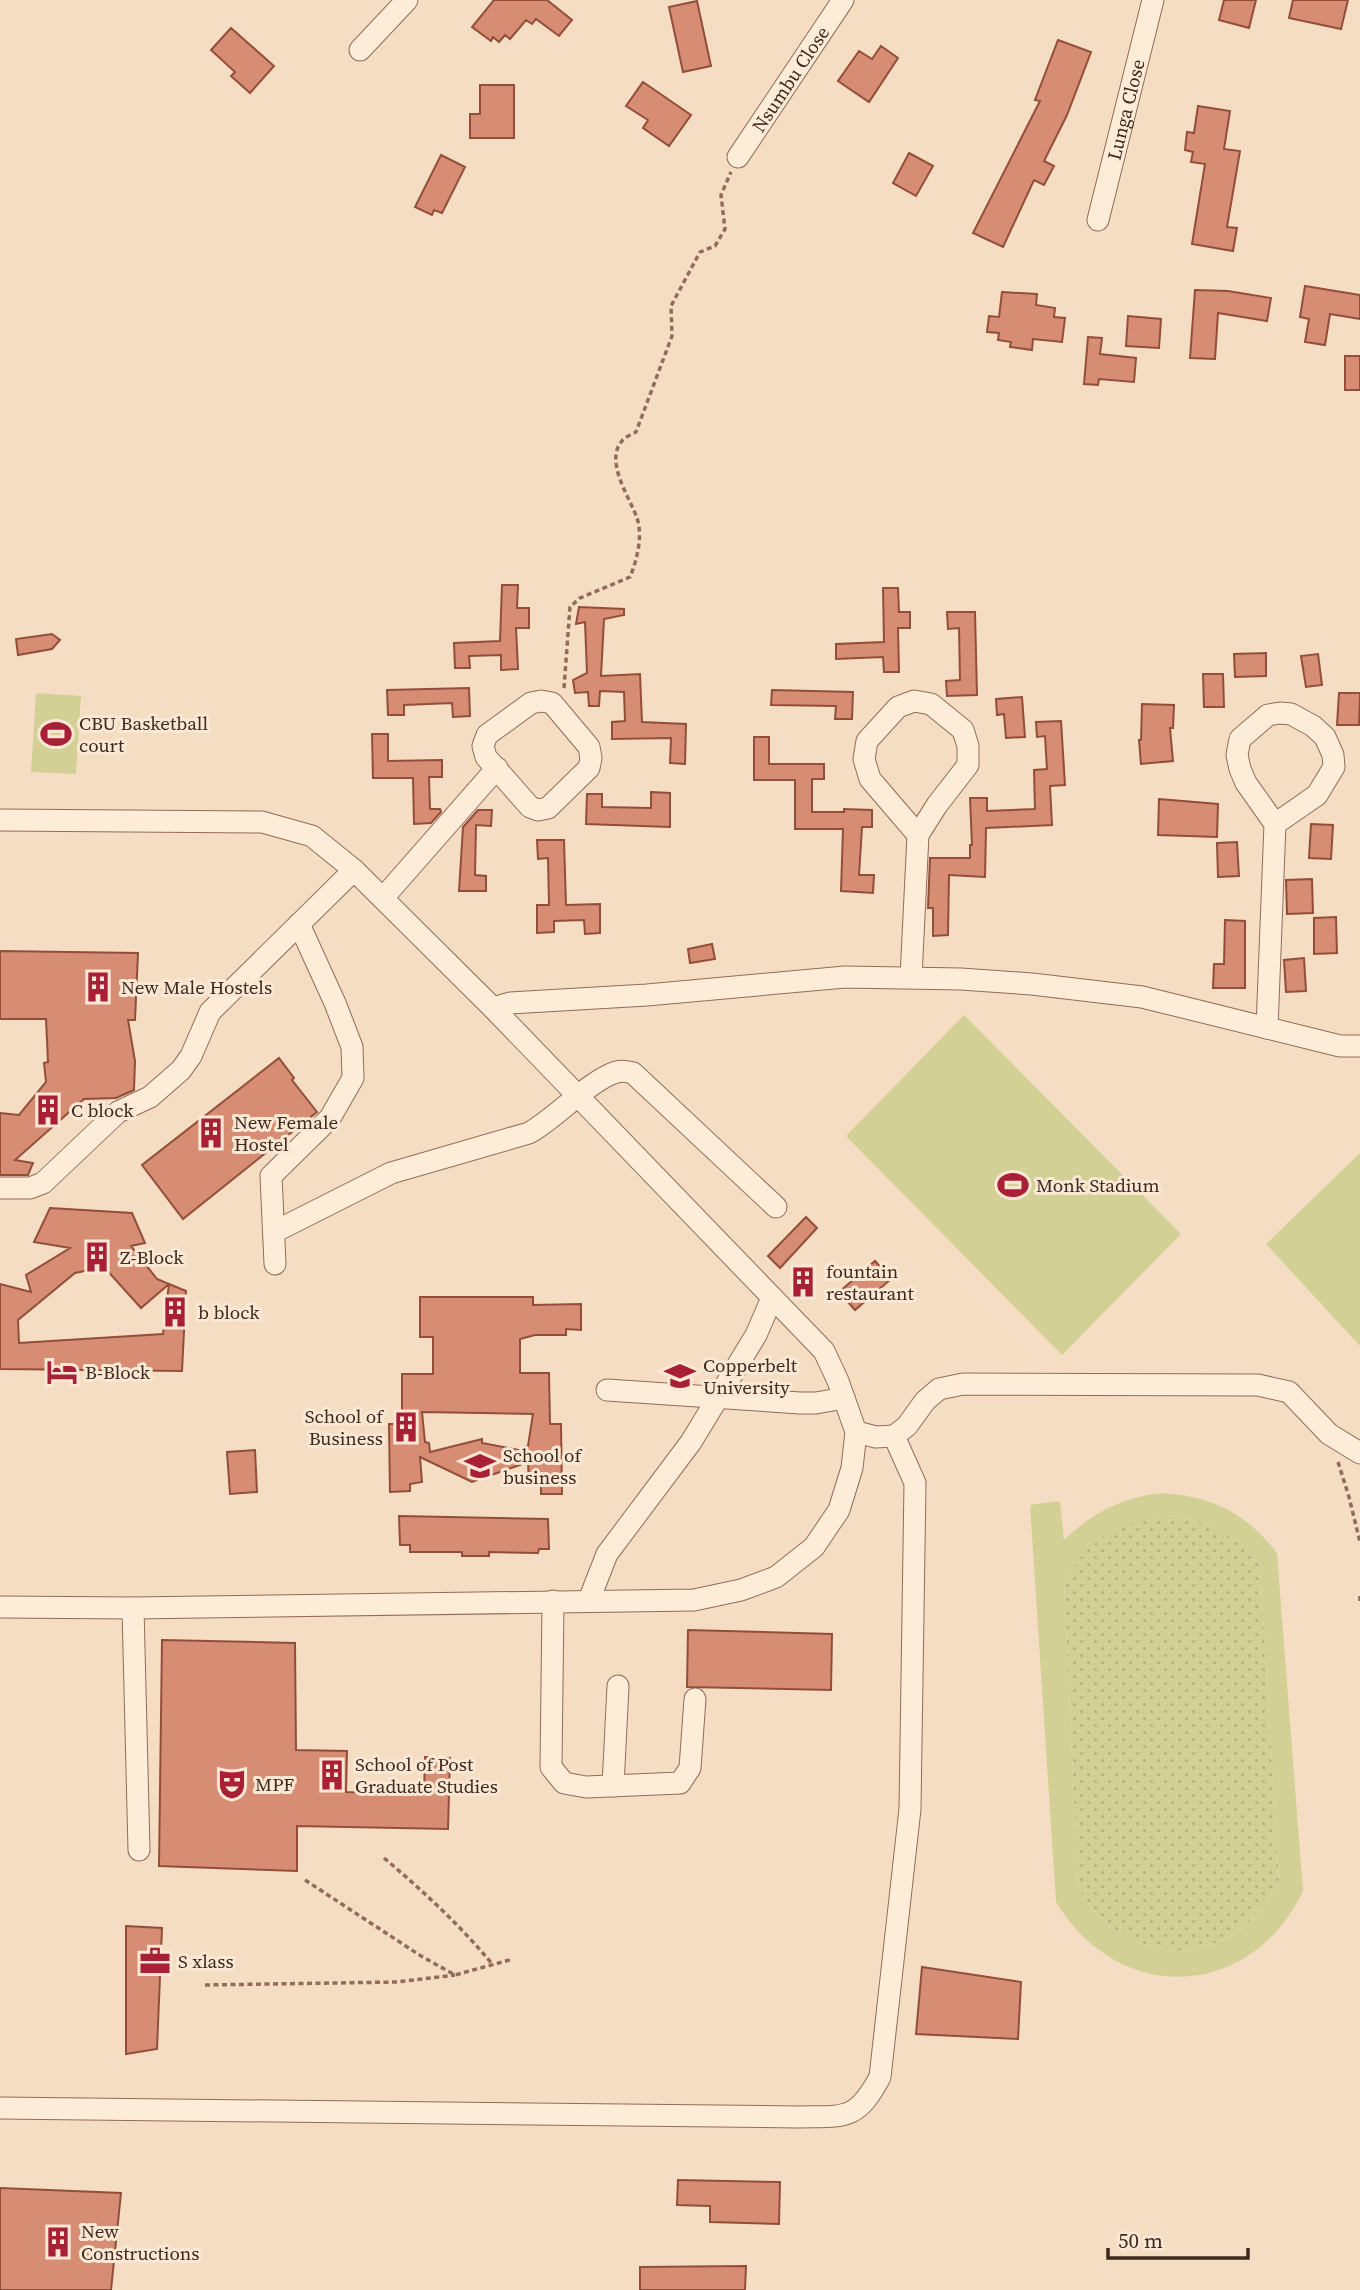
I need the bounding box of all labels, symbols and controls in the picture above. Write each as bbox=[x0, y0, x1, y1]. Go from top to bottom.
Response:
street label: Nsumbu Close bbox=[745, 21, 835, 137]
street label: Lunga Close bbox=[1101, 56, 1151, 163]
place label: CBU Basketball court bbox=[79, 710, 208, 758]
sports icon: CBU Basketball court bbox=[39, 717, 73, 751]
building icon: New Male Hostels bbox=[81, 970, 115, 1004]
place label: New Male Hostels bbox=[121, 974, 272, 1000]
building icon: C block bbox=[31, 1093, 65, 1127]
place label: C block bbox=[71, 1097, 134, 1123]
place label: New Female Hostel bbox=[234, 1109, 338, 1157]
building icon: New Female Hostel bbox=[194, 1116, 228, 1150]
sports icon: Monk Stadium bbox=[996, 1168, 1030, 1202]
place label: Monk Stadium bbox=[1036, 1172, 1160, 1198]
building icon: Z-Block bbox=[80, 1240, 114, 1274]
place label: Z-Block bbox=[120, 1244, 184, 1270]
place label: fountain restaurant bbox=[826, 1258, 915, 1306]
building icon: fountain restaurant bbox=[786, 1265, 820, 1299]
building icon: b block bbox=[158, 1295, 192, 1329]
place label: b block bbox=[198, 1299, 260, 1325]
place label: Copperbelt University bbox=[703, 1352, 798, 1400]
hotel icon: B-Block bbox=[45, 1355, 79, 1389]
place label: B-Block bbox=[85, 1359, 151, 1385]
school or university icon: Copperbelt University bbox=[663, 1359, 697, 1393]
place label: School of Business bbox=[305, 1403, 385, 1451]
building icon: School of Business bbox=[389, 1410, 423, 1444]
place label: School of business bbox=[503, 1442, 583, 1490]
school or university icon: School of business bbox=[463, 1449, 497, 1483]
place label: School of Post Graduate Studies bbox=[355, 1751, 498, 1799]
building icon: School of Post Graduate Studies bbox=[315, 1758, 349, 1792]
theatre icon: MPF bbox=[215, 1767, 249, 1801]
place label: MPF bbox=[255, 1771, 294, 1797]
office icon: S xlass bbox=[138, 1944, 172, 1978]
place label: S xlass bbox=[178, 1948, 234, 1974]
scale bar bbox=[1108, 2216, 1248, 2260]
place label: New Constructions bbox=[81, 2218, 200, 2266]
building icon: New Constructions bbox=[41, 2225, 75, 2259]
text: 50 m bbox=[1118, 2226, 1163, 2255]

